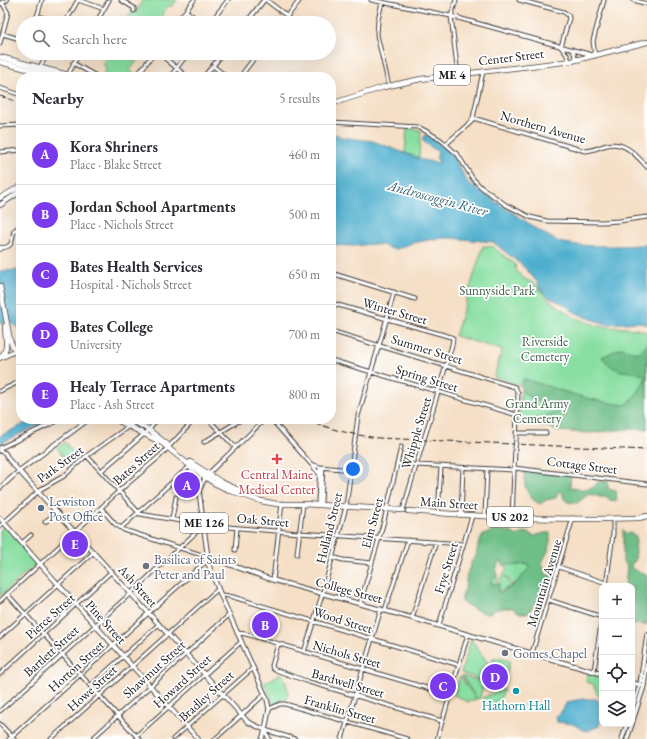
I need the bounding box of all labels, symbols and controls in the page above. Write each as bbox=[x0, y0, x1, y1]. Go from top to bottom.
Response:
search box bbox=[16, 16, 336, 60]
icon: search bbox=[30, 27, 52, 49]
text: Search here bbox=[62, 29, 127, 48]
street label: Center Street bbox=[477, 45, 545, 69]
road number: ME 4 bbox=[434, 65, 470, 85]
text: Nearby bbox=[32, 87, 84, 109]
text: 5 results bbox=[279, 90, 320, 107]
street label: Northern Avenue bbox=[498, 107, 588, 147]
text: Kora Shriners bbox=[70, 137, 158, 156]
text: A bbox=[40, 146, 50, 163]
text: 460 m bbox=[289, 146, 320, 163]
text: Place · Blake Street bbox=[70, 156, 162, 173]
water label: Androscoggin River bbox=[385, 176, 491, 220]
text: Jordan School Apartments bbox=[70, 197, 236, 216]
text: B bbox=[41, 206, 49, 223]
text: 500 m bbox=[289, 206, 320, 223]
text: Place · Nichols Street bbox=[70, 216, 174, 233]
text: Bates Health Services bbox=[70, 257, 203, 276]
text: C bbox=[40, 266, 50, 283]
text: 650 m bbox=[289, 266, 320, 283]
text: Hospital · Nichols Street bbox=[70, 276, 191, 293]
park label: Sunnyside Park bbox=[459, 282, 536, 299]
street label: Winter Street bbox=[361, 294, 429, 328]
text: Bates College bbox=[70, 317, 153, 336]
text: D bbox=[40, 326, 50, 343]
text: 700 m bbox=[289, 326, 320, 343]
street label: Summer Street bbox=[389, 330, 465, 368]
park label: Riverside Cemetery bbox=[521, 333, 570, 365]
text: University bbox=[70, 336, 122, 353]
street label: Spring Street bbox=[394, 361, 460, 395]
text: Healy Terrace Apartments bbox=[70, 377, 235, 396]
text: E bbox=[41, 386, 49, 403]
text: 800 m bbox=[289, 386, 320, 403]
street label: Whipple Street bbox=[397, 395, 435, 471]
park label: Grand Army Cemetery bbox=[505, 395, 569, 427]
text: Place · Ash Street bbox=[70, 396, 154, 413]
street label: Bates Street bbox=[109, 437, 163, 489]
street label: Park Street bbox=[33, 441, 87, 487]
street label: Cottage Street bbox=[546, 452, 618, 478]
marker: Central Maine Medical Center bbox=[271, 453, 283, 465]
your location bbox=[343, 459, 363, 479]
place label: Central Maine Medical Center bbox=[239, 466, 316, 498]
pin: A bbox=[174, 470, 200, 500]
street label: Holland Street bbox=[312, 491, 346, 565]
place label: Lewiston Post Office bbox=[49, 493, 103, 525]
street label: Main Street bbox=[420, 493, 478, 513]
street label: Elm Street bbox=[357, 496, 387, 550]
marker: Lewiston Post Office bbox=[36, 503, 46, 513]
road number: US 202 bbox=[487, 507, 533, 527]
street label: Oak Street bbox=[236, 509, 290, 531]
road number: ME 126 bbox=[180, 513, 228, 533]
pin: E bbox=[62, 529, 88, 559]
street label: Mountain Avenue bbox=[523, 537, 565, 629]
street label: Frye Street bbox=[430, 540, 462, 596]
place label: Basilica of Saints Peter and Paul bbox=[154, 551, 236, 583]
street label: Ash Street bbox=[114, 561, 161, 611]
marker: Basilica of Saints Peter and Paul bbox=[141, 561, 151, 571]
street label: College Street bbox=[314, 573, 384, 607]
map controls bbox=[599, 583, 635, 727]
button: + bbox=[599, 583, 635, 619]
street label: Pierce Street bbox=[22, 589, 78, 643]
street label: Pine Street bbox=[82, 596, 130, 648]
street label: Wood Street bbox=[311, 603, 375, 637]
pin: B bbox=[252, 610, 278, 640]
button: − bbox=[599, 619, 635, 655]
street label: Bartlett Street bbox=[20, 622, 82, 680]
street label: Horton Street bbox=[44, 636, 108, 696]
street label: Shawmut Street bbox=[119, 636, 189, 702]
street label: Nichols Street bbox=[311, 636, 383, 672]
place label: Gomes Chapel bbox=[513, 645, 587, 662]
marker: Gomes Chapel bbox=[500, 648, 510, 658]
street label: Howard Street bbox=[149, 650, 215, 712]
button: locate bbox=[599, 655, 635, 691]
street label: Howe Street bbox=[63, 661, 121, 715]
pin: D bbox=[482, 662, 508, 692]
street label: Bardwell Street bbox=[310, 665, 386, 701]
street label: Bradley Street bbox=[175, 667, 237, 725]
pin: C bbox=[430, 671, 456, 701]
marker: Hathorn Hall bbox=[511, 686, 521, 696]
street label: Franklin Street bbox=[302, 691, 378, 727]
button: layers bbox=[599, 691, 635, 727]
place label: Hathorn Hall bbox=[482, 697, 550, 714]

